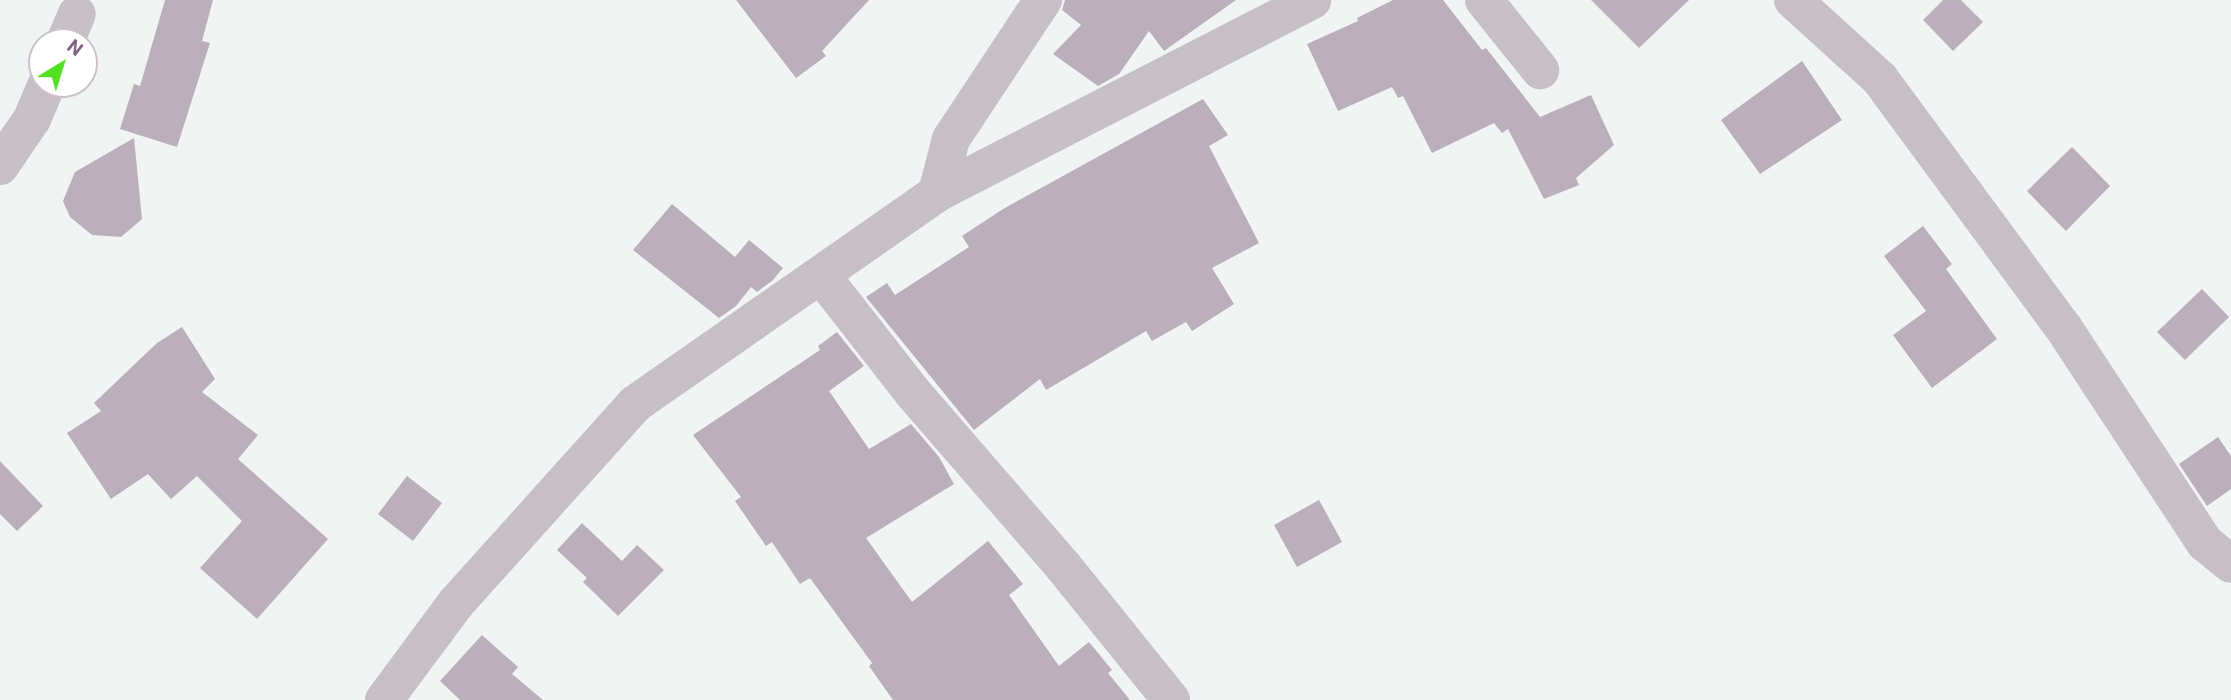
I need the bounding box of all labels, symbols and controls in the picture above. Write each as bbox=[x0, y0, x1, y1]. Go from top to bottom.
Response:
north arrow bbox=[28, 28, 98, 98]
text: N bbox=[63, 34, 87, 61]

